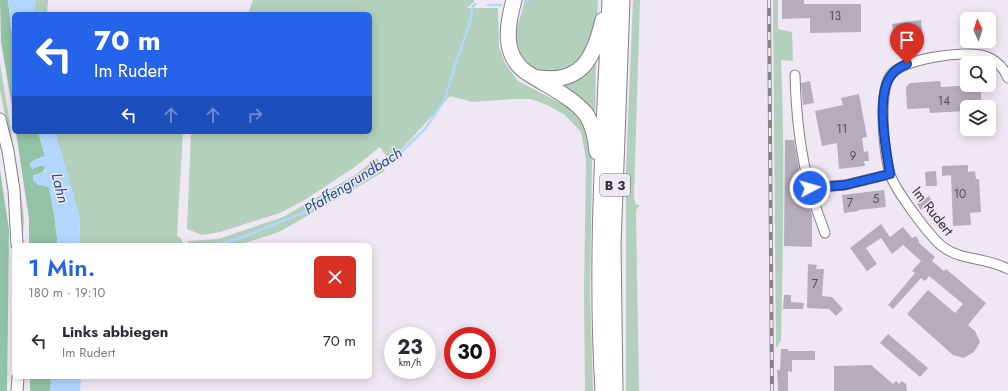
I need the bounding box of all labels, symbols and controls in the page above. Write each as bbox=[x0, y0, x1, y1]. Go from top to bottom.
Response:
house number: 13 bbox=[829, 7, 841, 25]
north arrow bbox=[960, 12, 996, 48]
map controls bbox=[960, 12, 996, 136]
text: 70 m bbox=[94, 20, 161, 61]
pin bbox=[890, 23, 924, 64]
icon: left bbox=[28, 28, 80, 80]
icon: arrive bbox=[896, 29, 918, 51]
button: search bbox=[960, 56, 996, 92]
text: Im Rudert bbox=[94, 58, 167, 84]
house number: 14 bbox=[938, 92, 950, 110]
button: layers bbox=[960, 100, 996, 136]
icon: left bbox=[118, 104, 140, 126]
icon: ahead bbox=[160, 104, 182, 126]
icon: ahead bbox=[202, 104, 224, 126]
icon: right bbox=[244, 104, 266, 126]
house number: 11 bbox=[837, 120, 847, 138]
water label: Pfaffengrundbach bbox=[300, 142, 406, 220]
house number: 9 bbox=[850, 147, 857, 165]
position arrow bbox=[789, 167, 831, 209]
water label: Lahn bbox=[46, 171, 74, 205]
road number: B 3 bbox=[600, 174, 630, 196]
street label: Im Rudert bbox=[908, 182, 959, 240]
house number: 10 bbox=[954, 185, 966, 203]
house number: 5 bbox=[873, 190, 880, 208]
house number: 7 bbox=[847, 194, 854, 212]
text: 1 Min. bbox=[28, 250, 95, 285]
button: close bbox=[314, 256, 356, 298]
house number: 7 bbox=[812, 275, 819, 293]
text: 180 m · 19:10 bbox=[28, 283, 105, 302]
text: Links abbiegen bbox=[62, 321, 168, 343]
speed limit sign: 30 bbox=[444, 327, 496, 379]
icon: left bbox=[28, 330, 50, 352]
text: 70 m bbox=[323, 330, 356, 352]
text: 23 bbox=[397, 333, 423, 362]
text: Im Rudert bbox=[62, 343, 115, 362]
text: km/h bbox=[399, 355, 421, 370]

